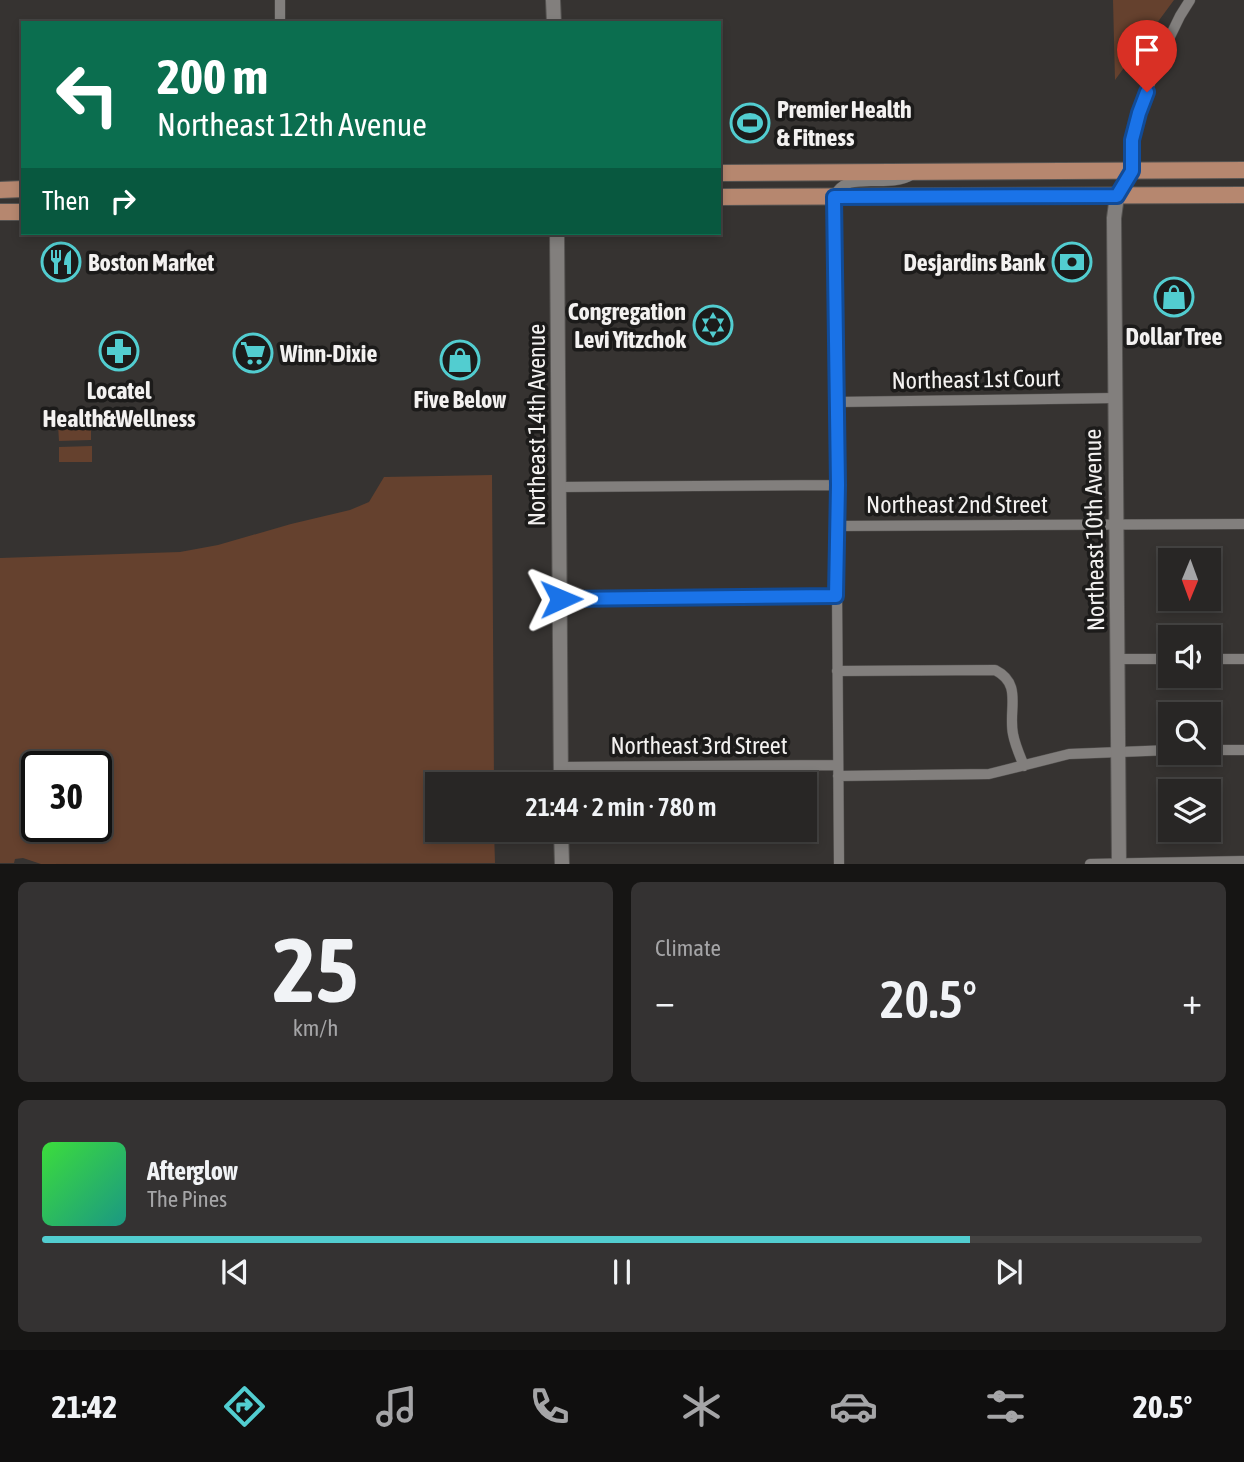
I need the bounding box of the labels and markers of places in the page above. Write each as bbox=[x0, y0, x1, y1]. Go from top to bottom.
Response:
pin bbox=[1117, 20, 1177, 92]
place label: Premier Health & Fitness bbox=[777, 96, 912, 151]
sports icon: Premier Health & Fitness bbox=[729, 102, 771, 144]
restaurant icon: Boston Market bbox=[40, 241, 82, 283]
bank icon: Desjardins Bank bbox=[1051, 241, 1093, 283]
place label: Boston Market bbox=[88, 249, 214, 276]
place label: Desjardins Bank bbox=[903, 249, 1045, 276]
shop icon: Dollar Tree bbox=[1153, 276, 1195, 318]
place label: Congregation Levi Yitzchok bbox=[568, 298, 686, 353]
synagogue icon: Congregation Levi Yitzchok bbox=[692, 304, 734, 346]
place label: Dollar Tree bbox=[1126, 323, 1223, 350]
pharmacy icon: Locatel Health&Wellness bbox=[98, 330, 140, 372]
supermarket icon: Winn-Dixie bbox=[232, 332, 274, 374]
shop icon: Five Below bbox=[439, 339, 481, 381]
place label: Winn-Dixie bbox=[279, 340, 377, 367]
place label: Locatel Health&Wellness bbox=[42, 377, 196, 432]
place label: Five Below bbox=[414, 386, 507, 413]

